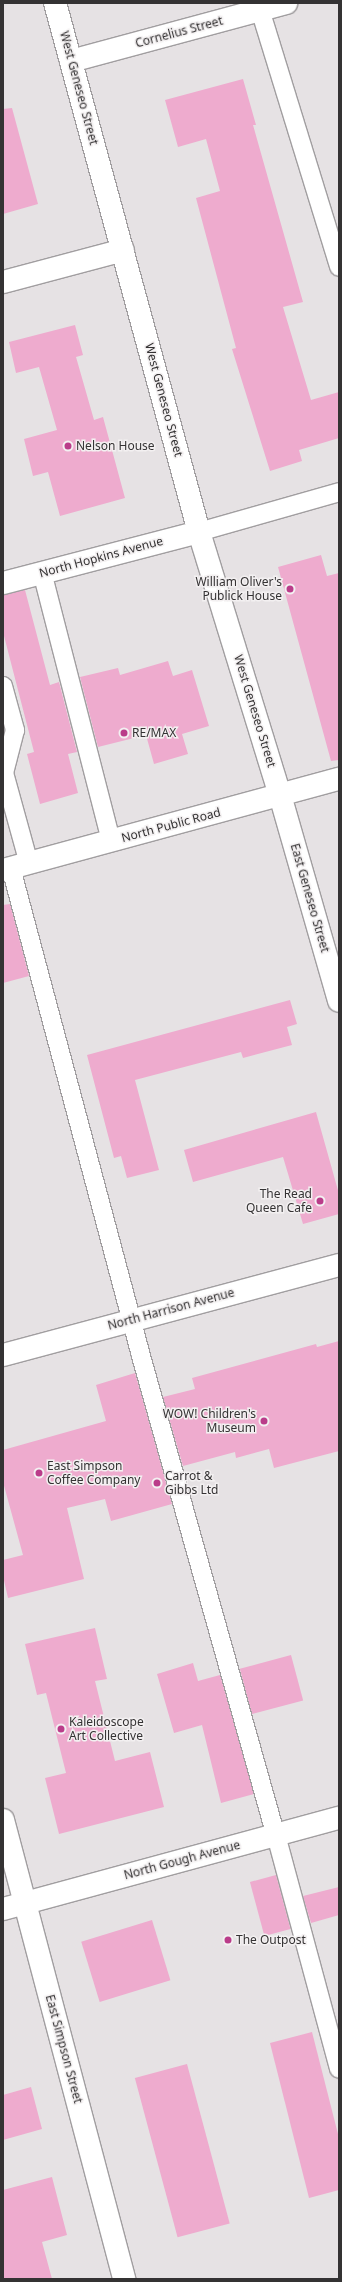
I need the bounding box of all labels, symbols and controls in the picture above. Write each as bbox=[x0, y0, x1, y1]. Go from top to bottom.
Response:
street label: Cornelius Street bbox=[134, 13, 224, 51]
street label: West Geneseo Street bbox=[57, 30, 101, 146]
street label: West Geneseo Street bbox=[142, 342, 186, 458]
place label: Nelson House bbox=[76, 439, 155, 453]
marker: Nelson House bbox=[63, 441, 73, 451]
street label: North Hopkins Avenue bbox=[37, 534, 165, 580]
place label: William Oliver's Publick House bbox=[195, 575, 282, 603]
marker: William Oliver's Publick House bbox=[285, 584, 295, 594]
street label: West Geneseo Street bbox=[231, 653, 279, 769]
place label: RE/MAX bbox=[132, 726, 176, 740]
marker: RE/MAX bbox=[119, 728, 129, 738]
street label: North Public Road bbox=[120, 805, 222, 845]
street label: East Geneseo Street bbox=[288, 842, 332, 954]
place label: The Read Queen Cafe bbox=[246, 1187, 312, 1215]
marker: The Read Queen Cafe bbox=[315, 1196, 325, 1206]
street label: North Harrison Avenue bbox=[106, 1285, 236, 1333]
place label: WOW! Children's Museum bbox=[163, 1407, 256, 1435]
marker: WOW! Children's Museum bbox=[259, 1416, 269, 1426]
place label: East Simpson Coffee Company bbox=[47, 1459, 140, 1487]
marker: East Simpson Coffee Company bbox=[34, 1468, 44, 1478]
place label: Carrot & Gibbs Ltd bbox=[165, 1469, 218, 1497]
marker: Carrot & Gibbs Ltd bbox=[152, 1478, 162, 1488]
place label: Kaleidoscope Art Collective bbox=[69, 1715, 144, 1743]
marker: Kaleidoscope Art Collective bbox=[56, 1724, 66, 1734]
street label: North Gough Avenue bbox=[122, 1838, 242, 1882]
place label: The Outpost bbox=[236, 1933, 306, 1947]
marker: The Outpost bbox=[223, 1935, 233, 1945]
street label: East Simpson Street bbox=[43, 1993, 85, 2105]

